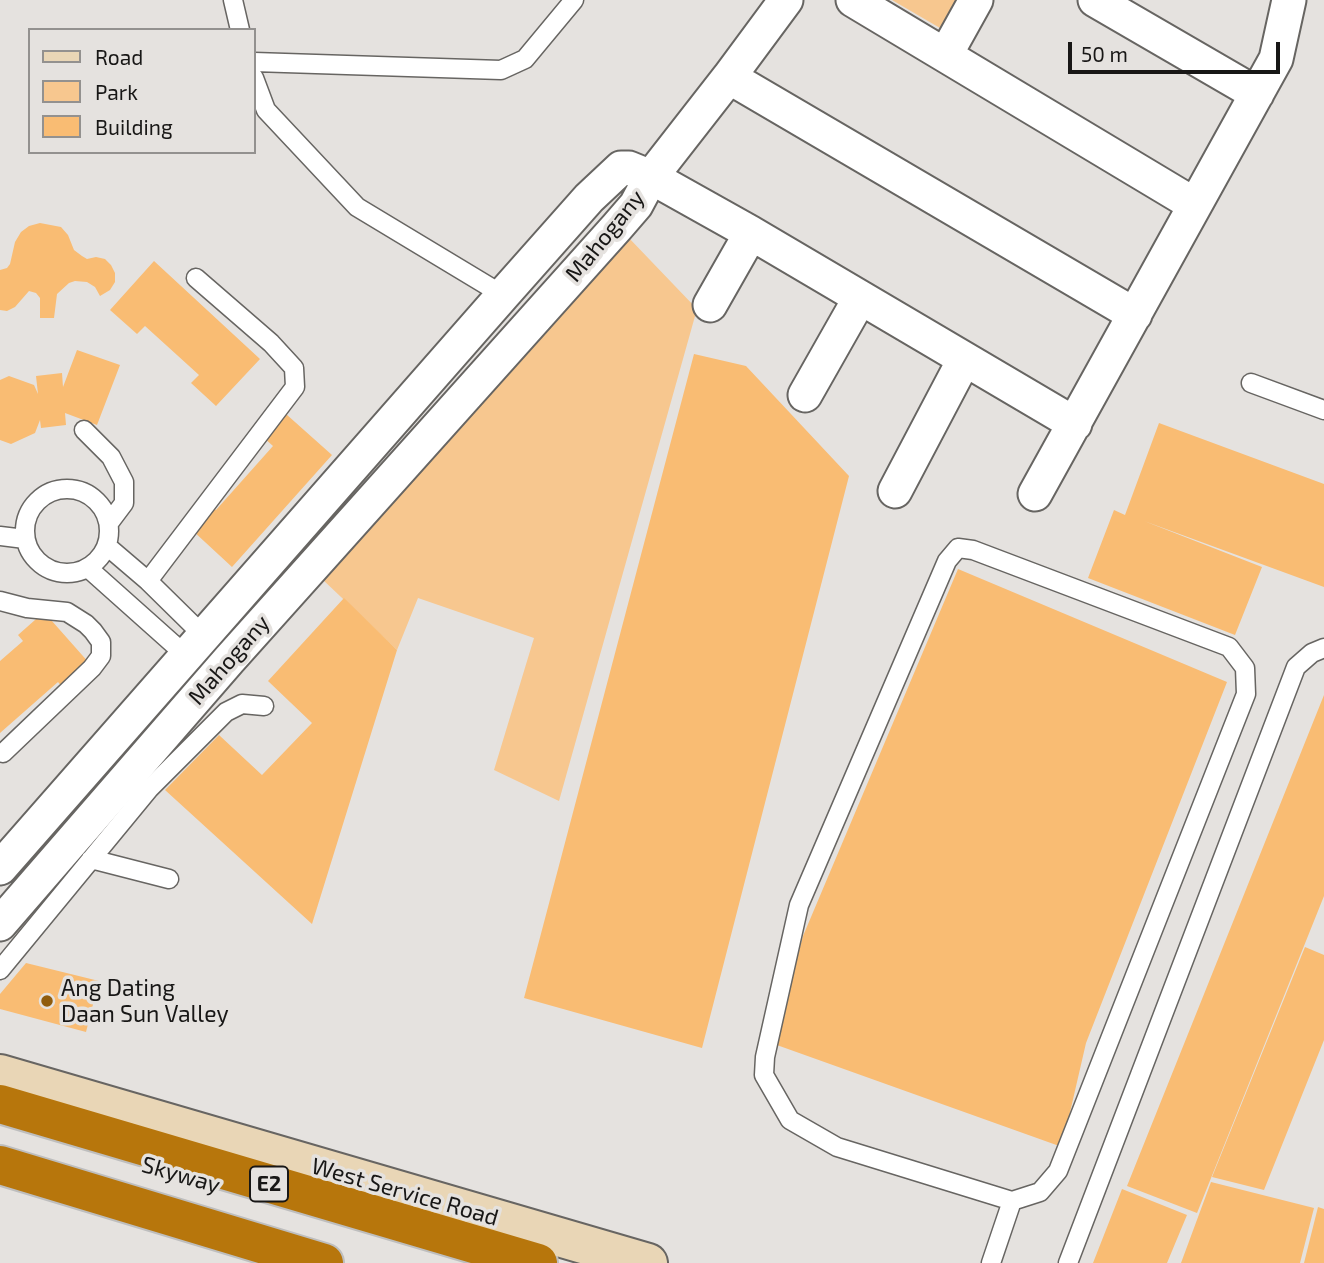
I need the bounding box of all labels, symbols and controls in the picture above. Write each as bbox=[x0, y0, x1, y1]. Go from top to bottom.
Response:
legend bbox=[28, 28, 256, 154]
scale bar bbox=[1072, 28, 1284, 72]
text: 50 m bbox=[1081, 41, 1128, 66]
text: Road bbox=[95, 44, 143, 69]
text: Park bbox=[95, 79, 138, 104]
text: Building bbox=[95, 114, 173, 139]
street label: Mahogany bbox=[560, 185, 650, 287]
street label: Mahogany bbox=[182, 609, 276, 711]
place label: Ang Dating Daan Sun Valley bbox=[61, 974, 229, 1028]
marker: Ang Dating Daan Sun Valley bbox=[39, 993, 55, 1009]
street label: Skyway bbox=[139, 1151, 223, 1199]
street label: West Service Road bbox=[308, 1152, 502, 1232]
road number: E2 bbox=[250, 1166, 288, 1202]

